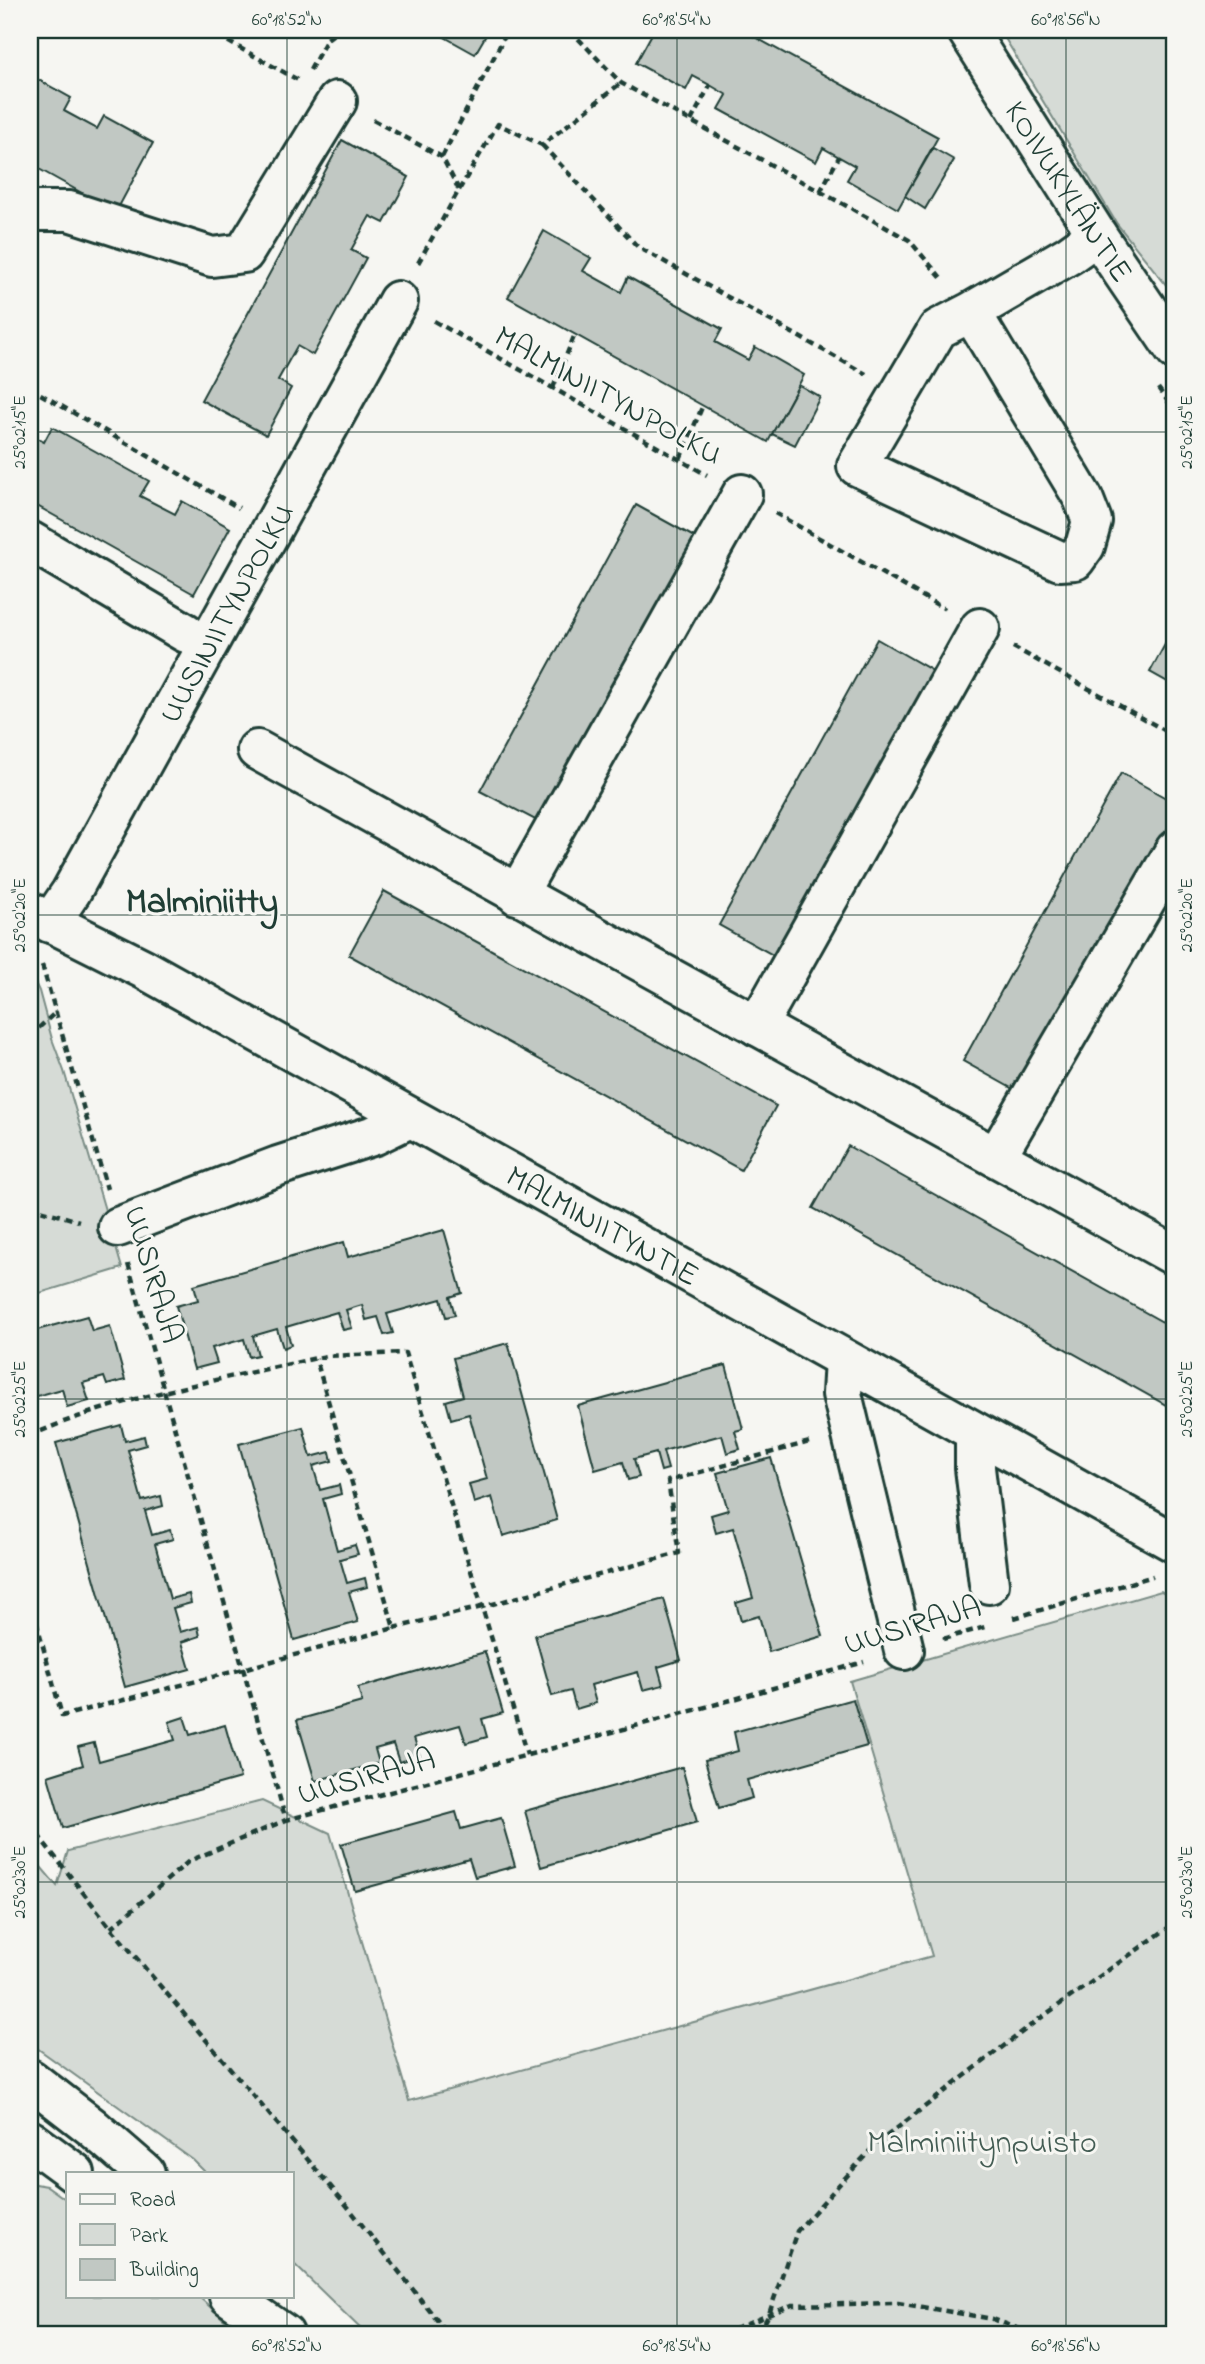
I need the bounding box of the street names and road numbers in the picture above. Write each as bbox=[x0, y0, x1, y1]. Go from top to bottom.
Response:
street label: KOIVUKYLÄNTIE bbox=[991, 93, 1143, 293]
street label: MALMINIITYNPOLKU bbox=[485, 315, 730, 479]
street label: UUSINIITYNPOLKU bbox=[149, 495, 309, 733]
street label: MALMINIITYNTIE bbox=[496, 1155, 707, 1300]
street label: UUSIRAJA bbox=[110, 1201, 194, 1349]
street label: UUSIRAJA bbox=[839, 1585, 987, 1669]
street label: UUSIRAJA bbox=[293, 1737, 441, 1819]

